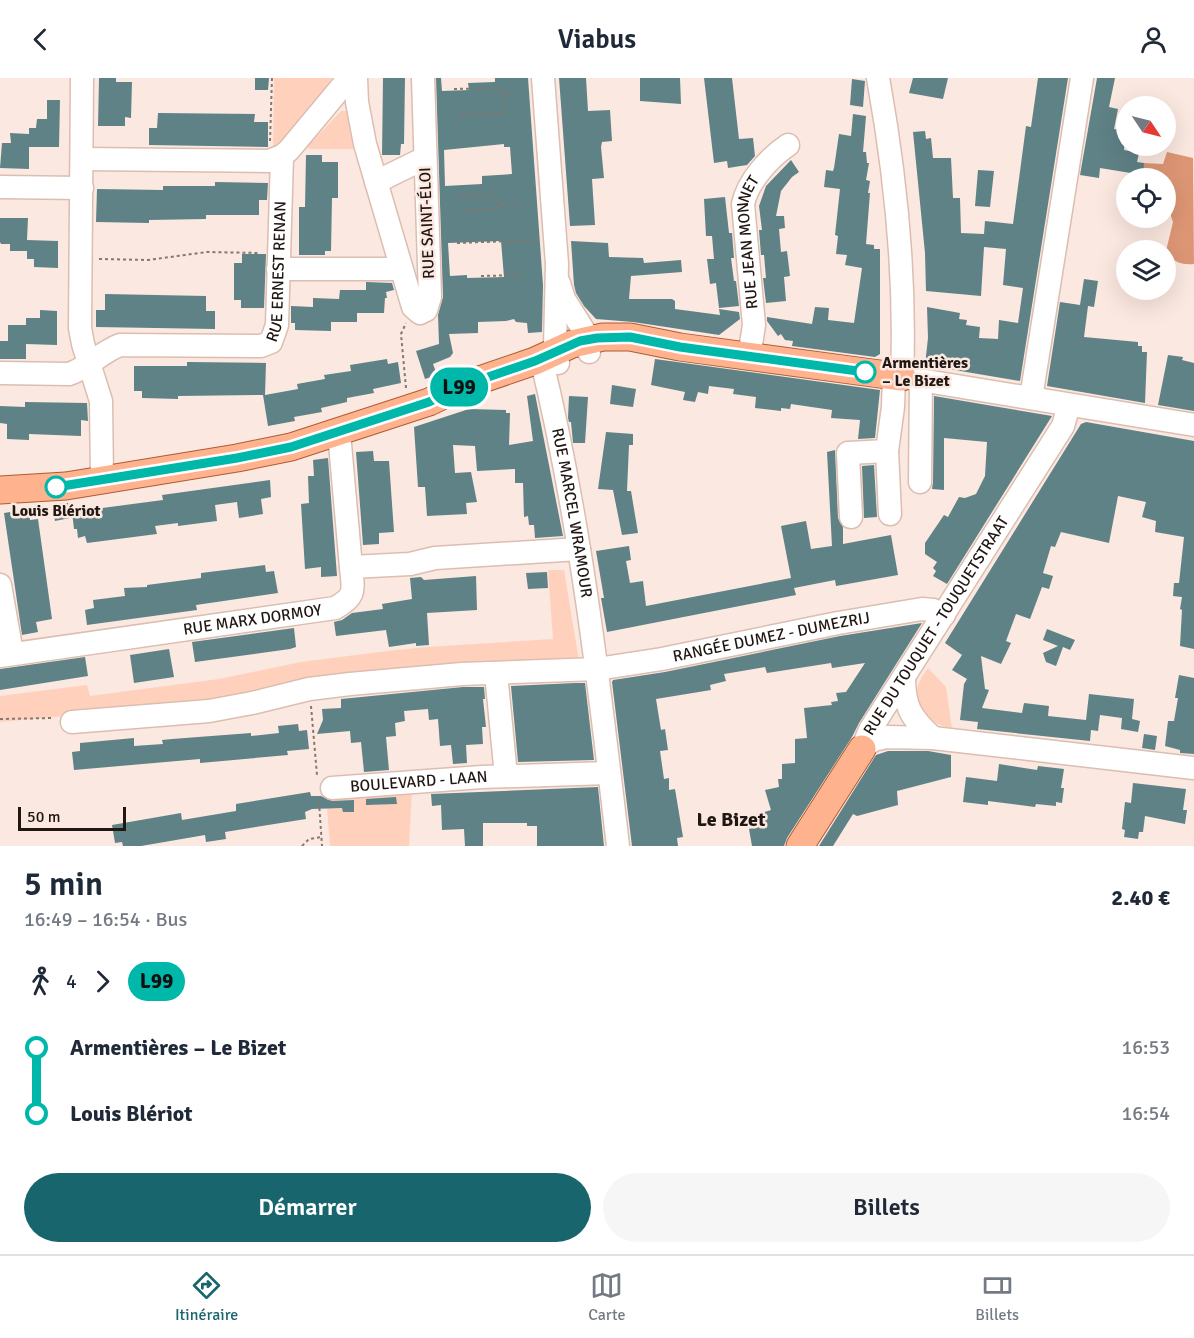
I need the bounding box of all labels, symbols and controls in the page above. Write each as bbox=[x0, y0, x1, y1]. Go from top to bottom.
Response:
icon: back bbox=[24, 23, 57, 56]
text: Viabus bbox=[558, 23, 636, 56]
icon: person bbox=[1137, 23, 1170, 56]
north arrow bbox=[1116, 96, 1176, 156]
map controls bbox=[1116, 96, 1176, 300]
street label: RUE SAINT-ÉLOI bbox=[415, 167, 439, 279]
button: locate bbox=[1116, 168, 1176, 228]
street label: RUE JEAN MONNET bbox=[733, 172, 764, 310]
street label: RUE ERNEST RENAN bbox=[262, 201, 291, 345]
button: layers bbox=[1116, 240, 1176, 300]
place label: Armentières – Le Bizet bbox=[882, 353, 968, 391]
marker: Armentières – Le Bizet bbox=[854, 361, 876, 383]
line badge: L99 bbox=[424, 368, 494, 406]
text: L99 bbox=[442, 374, 476, 400]
street label: RUE MARCEL WRAMOUR bbox=[547, 426, 597, 600]
marker: Louis Blériot bbox=[45, 476, 67, 498]
place label: Louis Blériot bbox=[11, 501, 101, 521]
street label: RUE DU TOUQUET - TOUQUETSTRAAT bbox=[859, 512, 1013, 739]
street label: RUE MARX DORMOY bbox=[182, 600, 323, 640]
street label: RANGÉE DUMEZ - DUMEZRIJ bbox=[671, 608, 871, 667]
street label: BOULEVARD - LAAN bbox=[349, 767, 488, 797]
scale bar bbox=[18, 804, 126, 832]
text: 50 m bbox=[27, 807, 61, 827]
district label: Le Bizet bbox=[696, 807, 766, 832]
text: 5 min bbox=[24, 864, 103, 905]
text: 2.40 € bbox=[1111, 884, 1170, 911]
text: 16:49 – 16:54 · Bus bbox=[24, 907, 187, 932]
icon: walk bbox=[24, 965, 57, 998]
icon: forward bbox=[86, 965, 119, 998]
text: L99 bbox=[140, 968, 173, 994]
text: 4 bbox=[66, 969, 77, 994]
text: Armentières – Le Bizet bbox=[70, 1034, 286, 1061]
text: 16:53 bbox=[1121, 1035, 1170, 1060]
text: Louis Blériot bbox=[70, 1100, 193, 1127]
text: 16:54 bbox=[1121, 1101, 1170, 1126]
button: Démarrer bbox=[24, 1173, 591, 1242]
button: Billets bbox=[603, 1173, 1170, 1242]
tab: Itinéraire bbox=[175, 1269, 238, 1325]
tab: Carte bbox=[588, 1269, 625, 1325]
tab: Billets bbox=[975, 1269, 1019, 1325]

